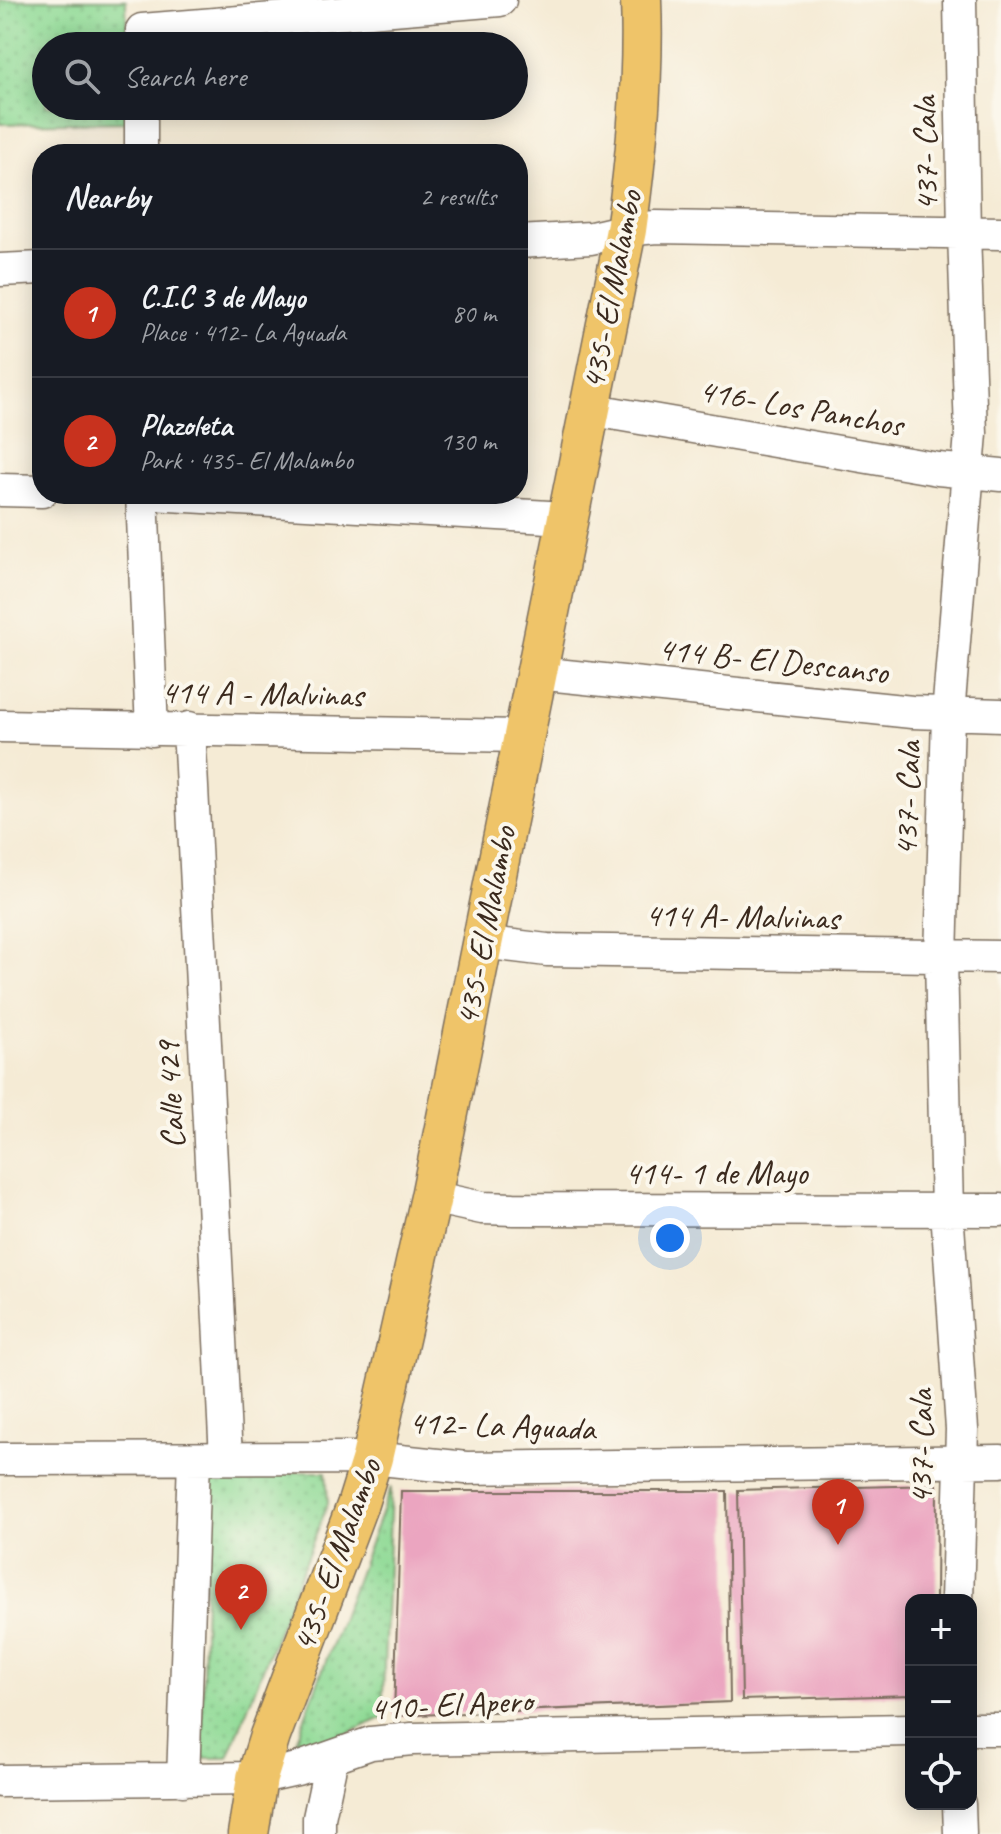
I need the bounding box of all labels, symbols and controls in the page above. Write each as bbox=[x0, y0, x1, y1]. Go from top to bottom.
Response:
search box bbox=[32, 32, 528, 120]
icon: search bbox=[60, 54, 104, 98]
text: Search here bbox=[124, 57, 246, 95]
street label: 437- Cala bbox=[902, 94, 948, 212]
text: Nearby bbox=[64, 175, 150, 218]
text: 2 results bbox=[420, 180, 496, 213]
street label: 435- El Malambo bbox=[571, 185, 652, 393]
text: C.I.C 3 de Mayo bbox=[140, 278, 305, 316]
text: 1 bbox=[84, 297, 96, 330]
text: 80 m bbox=[452, 297, 496, 330]
text: Place · 412- La Aguada bbox=[140, 316, 346, 349]
street label: 416- Los Panchos bbox=[696, 368, 909, 447]
text: Plazoleta bbox=[140, 406, 232, 444]
text: 2 bbox=[84, 425, 96, 458]
text: 130 m bbox=[440, 425, 496, 458]
text: Park · 435- El Malambo bbox=[140, 444, 353, 477]
street label: 414 B- El Descanso bbox=[656, 627, 892, 694]
street label: 414 A - Malvinas bbox=[161, 670, 367, 716]
street label: 437- Cala bbox=[883, 738, 931, 857]
street label: 435- El Malambo bbox=[445, 821, 526, 1029]
street label: 414 A- Malvinas bbox=[645, 893, 843, 939]
street label: Calle 429 bbox=[146, 1037, 194, 1150]
street label: 414- 1 de Mayo bbox=[624, 1151, 810, 1194]
your location bbox=[650, 1218, 690, 1258]
street label: 437- Cala bbox=[899, 1387, 942, 1505]
street label: 412- La Aguada bbox=[408, 1400, 598, 1450]
street label: 435- El Malambo bbox=[281, 1451, 391, 1657]
pin: 1 bbox=[812, 1479, 864, 1545]
pin: 2 bbox=[215, 1564, 267, 1630]
map controls bbox=[905, 1594, 977, 1810]
button: + bbox=[905, 1594, 977, 1666]
button: − bbox=[905, 1666, 977, 1738]
street label: 410- El Apero bbox=[369, 1678, 537, 1730]
button: locate bbox=[905, 1738, 977, 1810]

